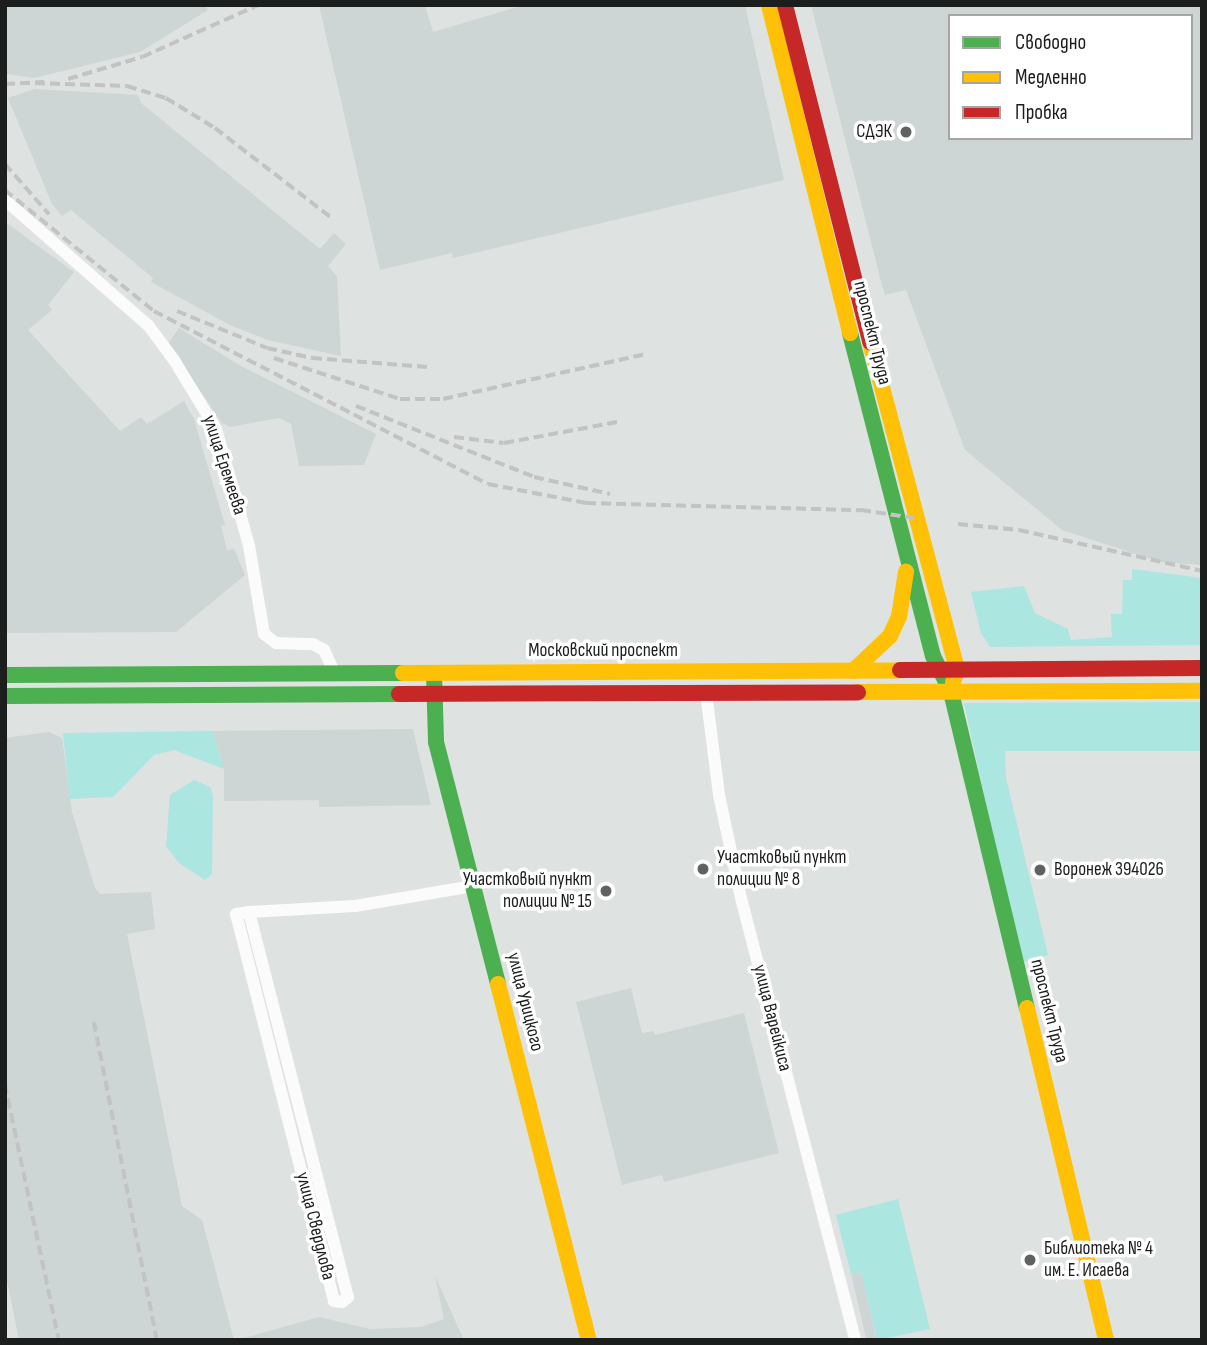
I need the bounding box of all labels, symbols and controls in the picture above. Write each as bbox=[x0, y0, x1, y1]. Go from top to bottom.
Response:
legend bbox=[948, 14, 1193, 140]
text: Свободно bbox=[1015, 30, 1086, 55]
text: Медленно bbox=[1015, 65, 1087, 90]
text: Пробка bbox=[1015, 100, 1068, 125]
place label: СДЭК bbox=[856, 121, 892, 143]
marker: СДЭК bbox=[898, 124, 914, 140]
street label: проспект Труда bbox=[848, 279, 896, 387]
street label: улица Еремеева bbox=[197, 412, 251, 518]
street label: Московский проспект bbox=[528, 640, 678, 662]
place label: Участковый пункт полиции № 8 bbox=[717, 847, 846, 891]
place label: Воронеж 394026 bbox=[1054, 859, 1164, 881]
marker: Участковый пункт полиции № 8 bbox=[695, 861, 711, 877]
marker: Воронеж 394026 bbox=[1032, 862, 1048, 878]
place label: Участковый пункт полиции № 15 bbox=[463, 869, 592, 913]
marker: Участковый пункт полиции № 15 bbox=[598, 883, 614, 899]
street label: улица Урицкого bbox=[502, 950, 548, 1054]
street label: проспект Труда bbox=[1025, 957, 1073, 1065]
street label: улица Варейкиса bbox=[748, 962, 796, 1074]
street label: улица Свердлова bbox=[291, 1170, 339, 1282]
place label: Библиотека № 4 им. Е. Исаева bbox=[1044, 1238, 1153, 1282]
marker: Библиотека № 4 им. Е. Исаева bbox=[1022, 1252, 1038, 1268]

